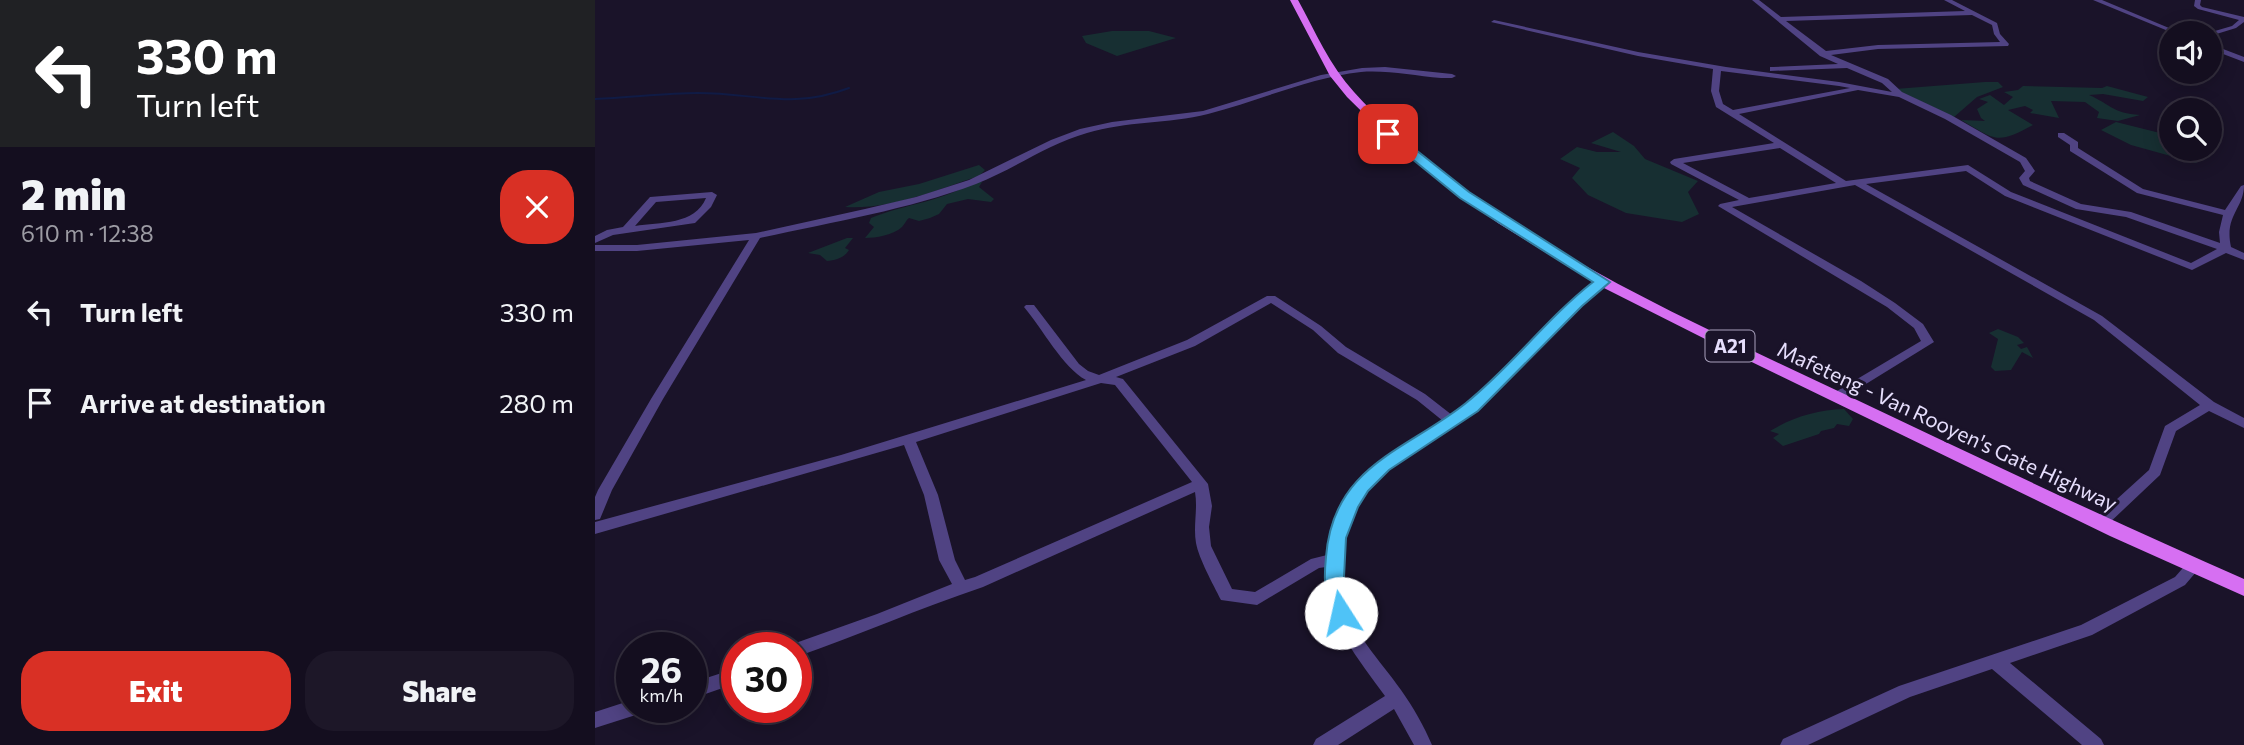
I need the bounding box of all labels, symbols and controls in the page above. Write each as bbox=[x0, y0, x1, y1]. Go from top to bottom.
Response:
map controls bbox=[2159, 21, 2222, 161]
button: sound bbox=[2159, 21, 2222, 84]
text: 330 m bbox=[136, 24, 277, 84]
icon: left bbox=[21, 28, 112, 119]
text: Turn left bbox=[136, 84, 260, 124]
button: search bbox=[2159, 98, 2222, 161]
pin bbox=[1358, 104, 1418, 164]
icon: arrive bbox=[1369, 115, 1407, 153]
text: 2 min bbox=[21, 167, 127, 219]
button: close bbox=[500, 170, 574, 244]
text: 610 m · 12:38 bbox=[21, 219, 154, 247]
icon: left bbox=[21, 293, 59, 331]
text: Turn left bbox=[80, 296, 183, 327]
text: 330 m bbox=[500, 296, 574, 327]
road number: A21 bbox=[1705, 330, 1755, 362]
street label: Mafeteng - Van Rooyen's Gate Highway bbox=[1774, 336, 2122, 516]
icon: arrive bbox=[21, 384, 59, 422]
text: Arrive at destination bbox=[80, 387, 326, 418]
text: 280 m bbox=[499, 387, 574, 418]
position arrow bbox=[1304, 576, 1378, 650]
speed limit sign: 30 bbox=[721, 632, 812, 723]
text: 26 bbox=[641, 647, 682, 690]
button: Exit bbox=[21, 651, 291, 731]
button: Share bbox=[305, 651, 574, 731]
text: km/h bbox=[640, 684, 683, 706]

